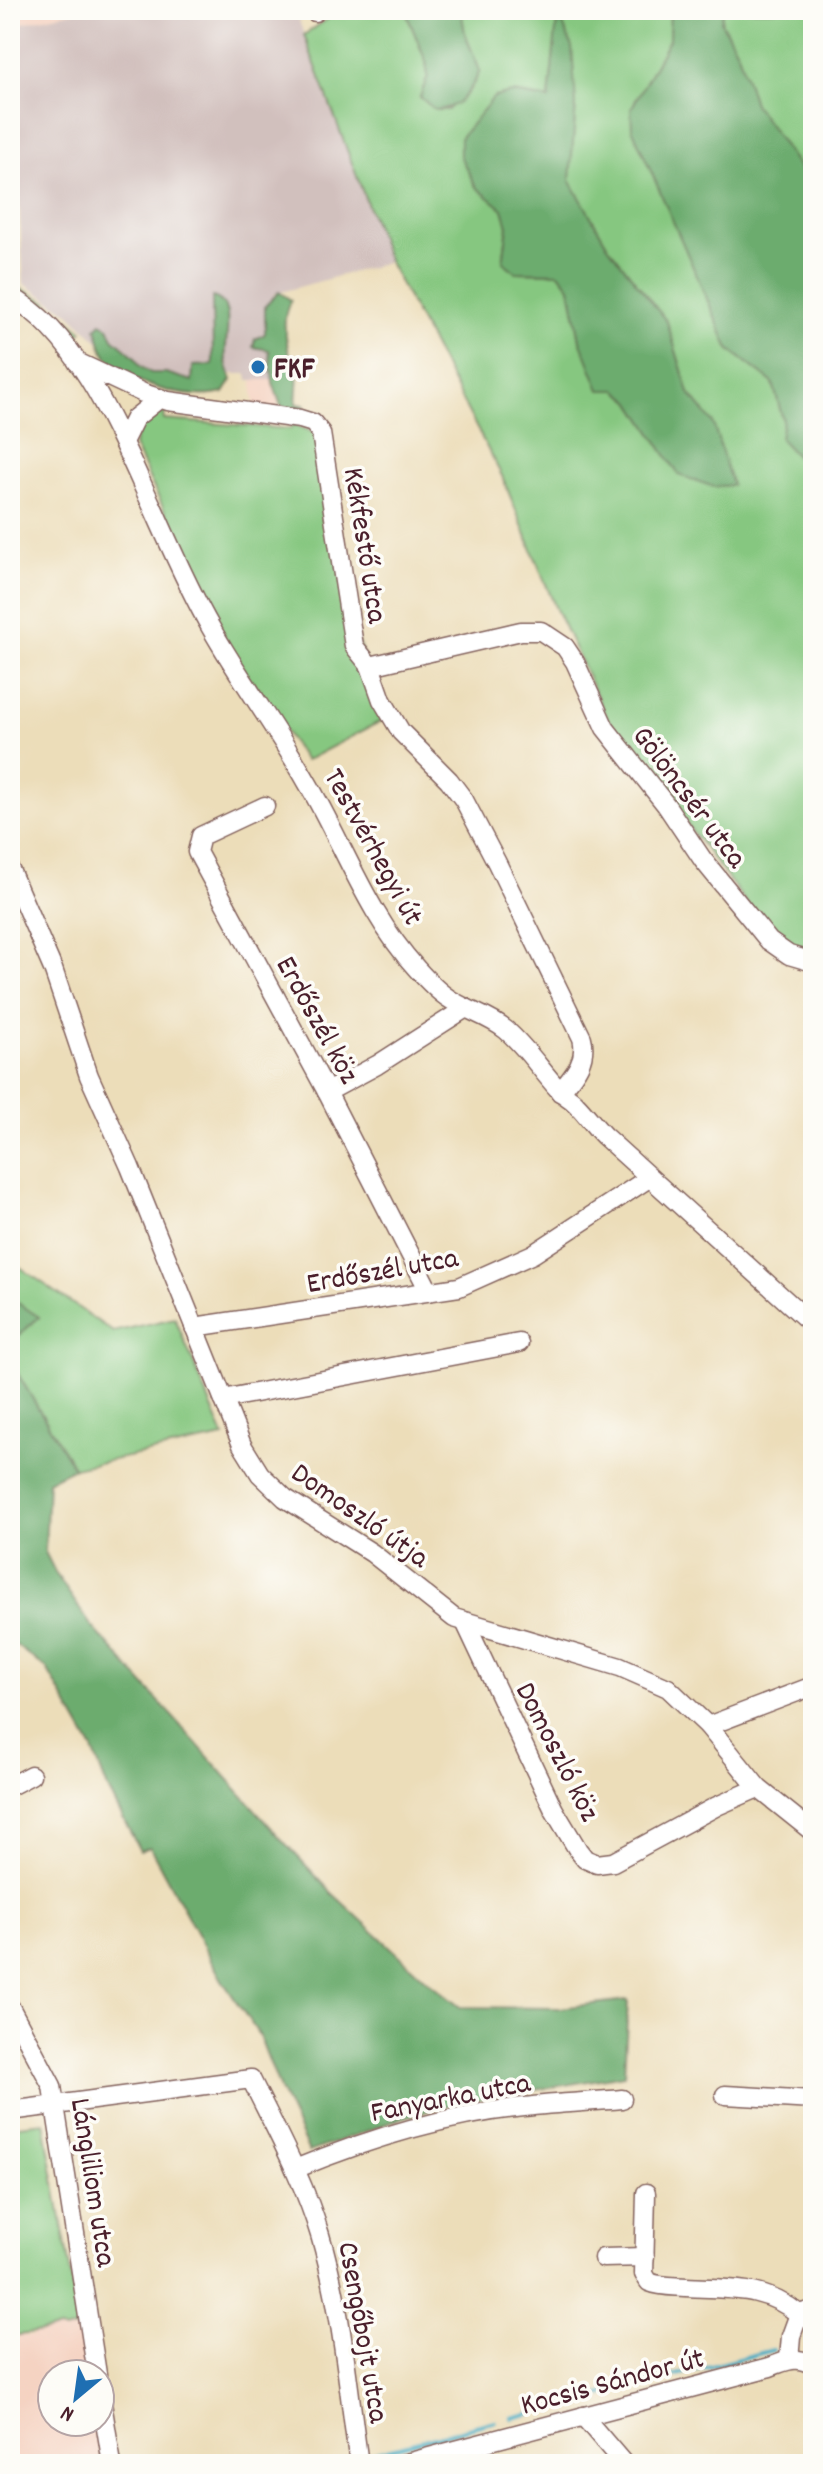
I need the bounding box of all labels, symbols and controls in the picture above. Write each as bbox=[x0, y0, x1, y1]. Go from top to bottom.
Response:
place label: FKF bbox=[274, 350, 315, 393]
marker: FKF bbox=[249, 358, 267, 376]
street label: Kékfestő utca bbox=[329, 465, 396, 627]
street label: Gölöncsér utca bbox=[619, 718, 756, 880]
street label: Testvérhegyi út bbox=[310, 762, 432, 935]
street label: Erdőszél köz bbox=[262, 949, 368, 1093]
street label: Erdőszél utca bbox=[304, 1239, 463, 1308]
street label: Domoszló útja bbox=[281, 1454, 437, 1582]
street label: Domoszló köz bbox=[502, 1676, 609, 1831]
street label: Fanyarka utca bbox=[367, 2064, 535, 2137]
street label: Lángliliom utca bbox=[56, 2095, 125, 2271]
street label: Csengőbojt utca bbox=[323, 2239, 398, 2428]
street label: Kocsis Sándor út bbox=[517, 2339, 710, 2429]
north arrow bbox=[36, 2358, 116, 2438]
text: N bbox=[56, 2396, 80, 2429]

